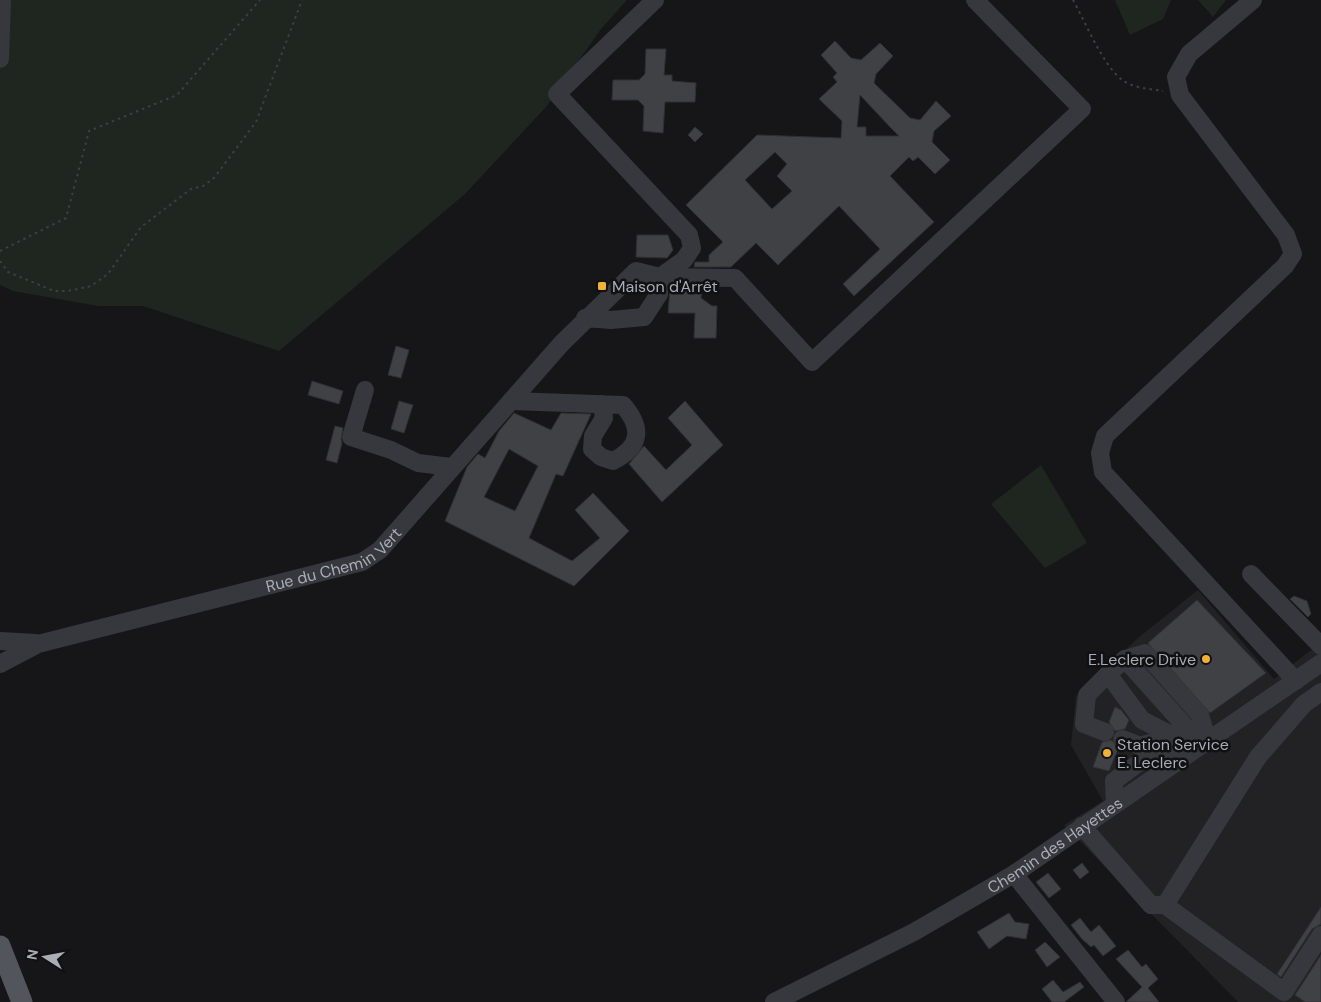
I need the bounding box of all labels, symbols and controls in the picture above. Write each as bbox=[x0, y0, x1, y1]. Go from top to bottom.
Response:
place label: Maison d'Arrêt bbox=[612, 276, 718, 297]
marker: Maison d'Arrêt bbox=[596, 280, 608, 292]
street label: Rue du Chemin Vert bbox=[263, 523, 406, 596]
place label: E.Leclerc Drive bbox=[1088, 649, 1196, 670]
marker: E.Leclerc Drive bbox=[1200, 653, 1212, 665]
place label: Station Service E. Leclerc bbox=[1117, 734, 1229, 773]
marker: Station Service E. Leclerc bbox=[1101, 747, 1113, 759]
street label: Chemin des Hayettes bbox=[983, 792, 1126, 898]
north arrow bbox=[20, 932, 70, 982]
text: N bbox=[22, 948, 42, 961]

